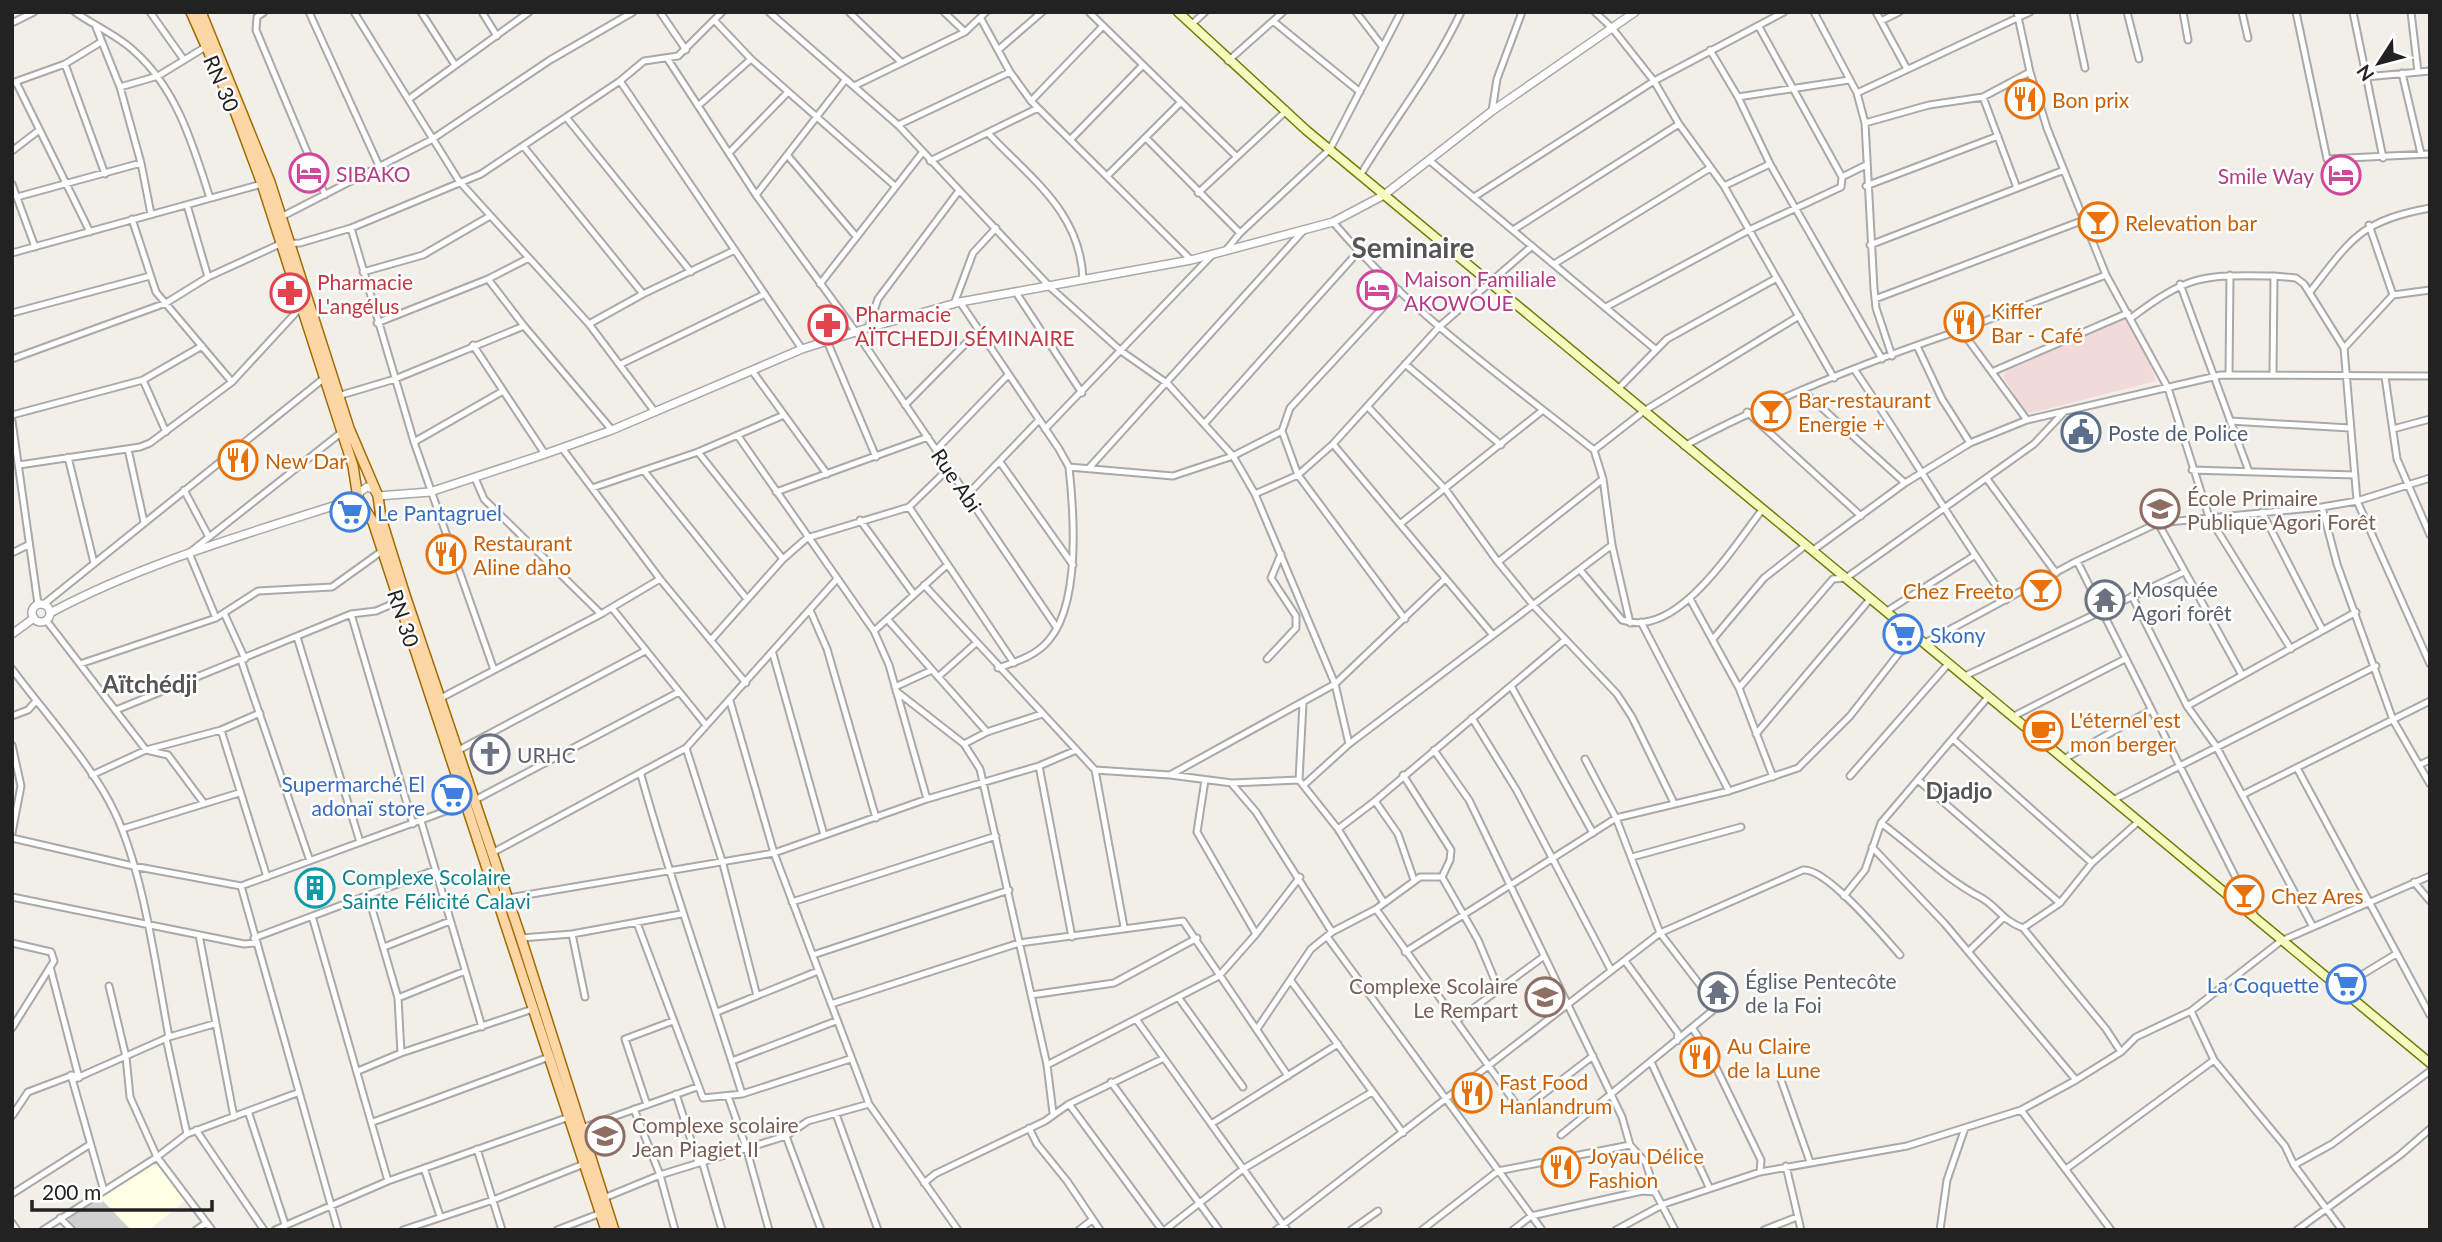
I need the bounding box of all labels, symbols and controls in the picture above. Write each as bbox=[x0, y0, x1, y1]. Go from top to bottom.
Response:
north arrow bbox=[2344, 28, 2414, 98]
street label: RN 30 bbox=[199, 51, 245, 115]
text: N bbox=[2351, 61, 2378, 86]
restaurant icon: Bon prix bbox=[2004, 78, 2046, 120]
place label: Bon prix bbox=[2052, 87, 2130, 112]
hotel icon: SIBAKO bbox=[288, 152, 330, 194]
hotel icon: Smile Way bbox=[2320, 154, 2362, 196]
place label: SIBAKO bbox=[336, 161, 411, 186]
place label: Smile Way bbox=[2218, 163, 2314, 188]
bar icon: Relevation bar bbox=[2077, 201, 2119, 243]
place label: Relevation bar bbox=[2125, 210, 2257, 235]
district label: Seminaire bbox=[1352, 230, 1475, 264]
place label: Maison Familiale AKOWOUE bbox=[1404, 266, 1556, 315]
place label: Pharmacie L'angélus bbox=[317, 269, 413, 318]
hotel icon: Maison Familiale AKOWOUE bbox=[1356, 269, 1398, 311]
pharmacy icon: Pharmacie L'angélus bbox=[269, 272, 311, 314]
place label: Kiffer Bar - Café bbox=[1991, 298, 2083, 347]
place label: Pharmacie AÏTCHEDJI SÉMINAIRE bbox=[855, 301, 1075, 350]
restaurant icon: Kiffer Bar - Café bbox=[1943, 301, 1985, 343]
pharmacy icon: Pharmacie AÏTCHEDJI SÉMINAIRE bbox=[807, 304, 849, 346]
place label: Bar-restaurant Energie + bbox=[1798, 387, 1931, 436]
bar icon: Bar-restaurant Energie + bbox=[1750, 390, 1792, 432]
public building icon: Poste de Police bbox=[2060, 411, 2102, 453]
place label: Poste de Police bbox=[2108, 420, 2248, 445]
restaurant icon: New Dar bbox=[217, 439, 259, 481]
street label: Rue Abi bbox=[927, 444, 987, 516]
place label: New Dar bbox=[265, 448, 347, 473]
place label: École Primaire Publique Agori Forêt bbox=[2187, 485, 2376, 534]
school or university icon: École Primaire Publique Agori Forêt bbox=[2139, 488, 2181, 530]
supermarket icon: Le Pantagruel bbox=[329, 491, 371, 533]
place label: Le Pantagruel bbox=[377, 500, 502, 525]
place label: Restaurant Aline daho bbox=[473, 530, 573, 579]
restaurant icon: Restaurant Aline daho bbox=[425, 533, 467, 575]
bar icon: Chez Freeto bbox=[2020, 569, 2062, 611]
place label: Mosquée Agori forêt bbox=[2132, 576, 2232, 625]
place label: Chez Freeto bbox=[1903, 578, 2014, 603]
temple icon: Mosquée Agori forêt bbox=[2084, 579, 2126, 621]
street label: RN 30 bbox=[383, 586, 425, 650]
supermarket icon: Skony bbox=[1882, 613, 1924, 655]
place label: Skony bbox=[1930, 622, 1986, 647]
district label: Aïtchédji bbox=[101, 669, 198, 698]
place label: L'éternel est mon berger bbox=[2070, 707, 2181, 756]
cafe icon: L'éternel est mon berger bbox=[2022, 710, 2064, 752]
church icon: URHC bbox=[469, 733, 511, 775]
place label: URHC bbox=[517, 742, 576, 767]
place label: Supermarché El adonaï store bbox=[281, 771, 425, 820]
supermarket icon: Supermarché El adonaï store bbox=[431, 774, 473, 816]
district label: Djadjo bbox=[1926, 776, 1992, 804]
place label: Complexe Scolaire Sainte Félicité Calavi bbox=[342, 864, 531, 913]
building icon: Complexe Scolaire Sainte Félicité Calavi bbox=[294, 867, 336, 909]
bar icon: Chez Ares bbox=[2223, 874, 2265, 916]
place label: Chez Ares bbox=[2271, 883, 2364, 908]
supermarket icon: La Coquette bbox=[2325, 963, 2367, 1005]
place label: Église Pentecôte de la Foi bbox=[1745, 968, 1897, 1017]
temple icon: Église Pentecôte de la Foi bbox=[1697, 971, 1739, 1013]
place label: La Coquette bbox=[2207, 972, 2319, 997]
place label: Complexe Scolaire Le Rempart bbox=[1349, 973, 1518, 1022]
school or university icon: Complexe Scolaire Le Rempart bbox=[1524, 976, 1566, 1018]
place label: Au Claire de la Lune bbox=[1727, 1033, 1821, 1082]
restaurant icon: Au Claire de la Lune bbox=[1679, 1036, 1721, 1078]
place label: Fast Food Hanlandrum bbox=[1499, 1069, 1612, 1118]
restaurant icon: Fast Food Hanlandrum bbox=[1451, 1072, 1493, 1114]
place label: Complexe scolaire Jean Piagiet II bbox=[632, 1112, 799, 1161]
school or university icon: Complexe scolaire Jean Piagiet II bbox=[584, 1115, 626, 1157]
place label: Joyau Délice Fashion bbox=[1588, 1143, 1704, 1192]
restaurant icon: Joyau Délice Fashion bbox=[1540, 1146, 1582, 1188]
scale bar bbox=[32, 1168, 212, 1212]
text: 200 m bbox=[42, 1179, 101, 1204]

